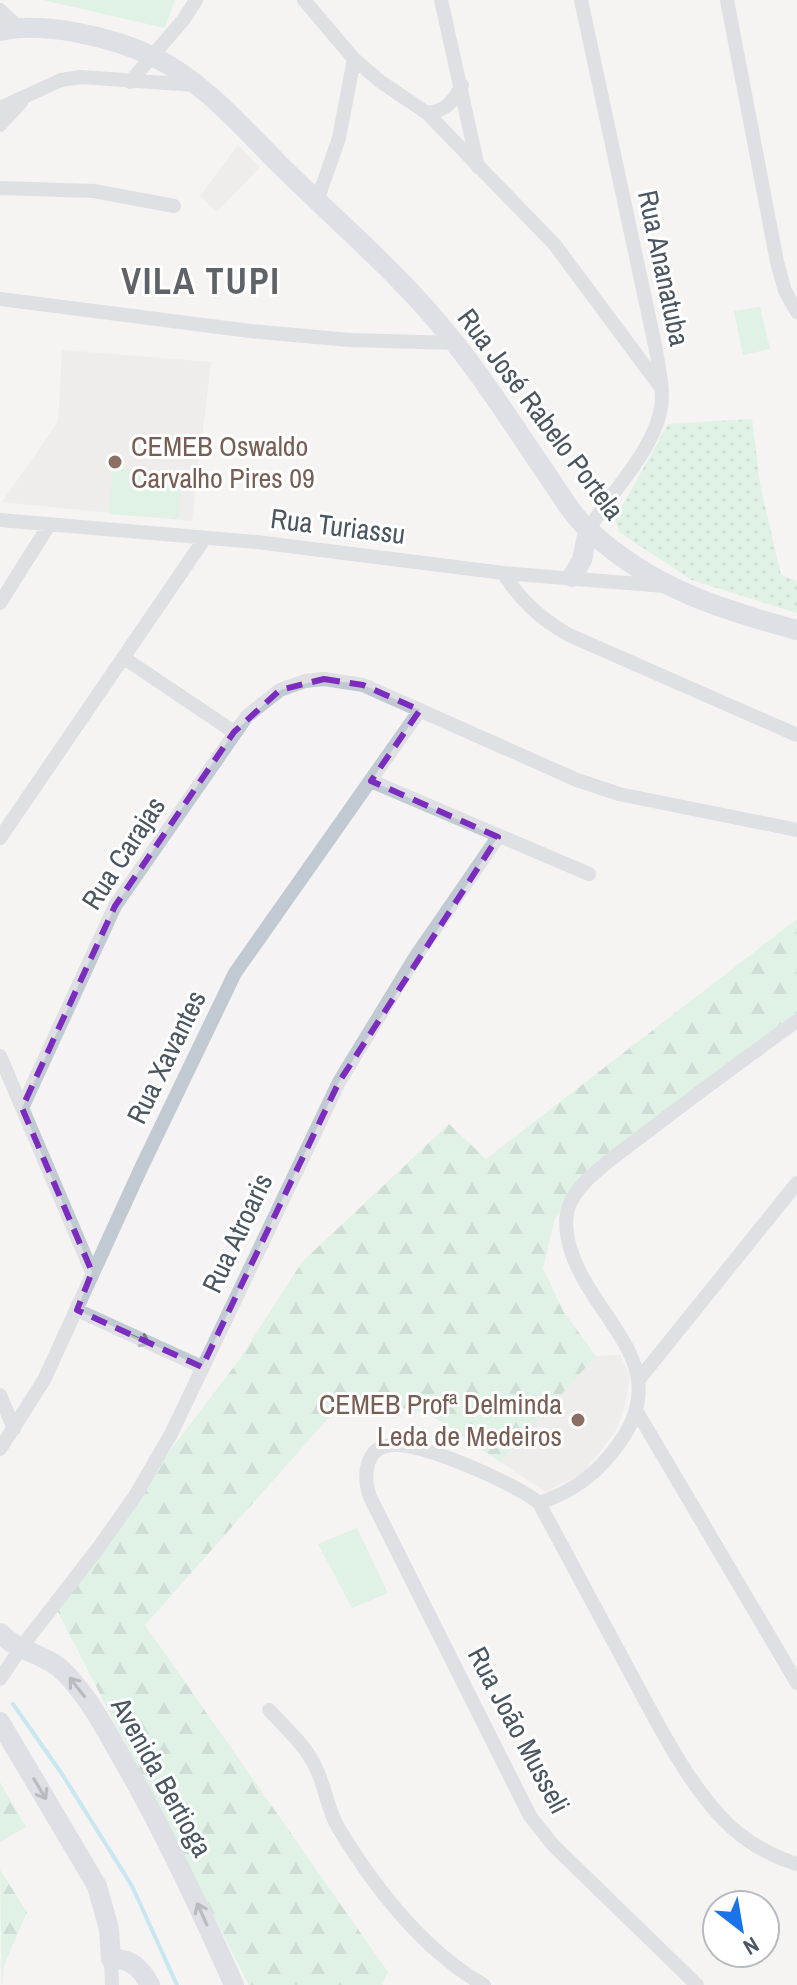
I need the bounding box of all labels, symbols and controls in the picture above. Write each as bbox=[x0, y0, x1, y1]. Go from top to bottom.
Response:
street label: Rua Ananatuba bbox=[629, 187, 699, 350]
district label: VILA TUPI bbox=[121, 257, 281, 305]
street label: Rua José Rabelo Portela bbox=[449, 301, 633, 528]
place label: CEMEB Oswaldo Carvalho Pires 09 bbox=[131, 427, 315, 497]
marker: CEMEB Oswaldo Carvalho Pires 09 bbox=[106, 453, 124, 471]
street label: Rua Turiassu bbox=[268, 499, 408, 553]
street label: Rua Carajas bbox=[72, 789, 174, 917]
street label: Rua Xavantes bbox=[117, 984, 215, 1130]
street label: Rua Atroaris bbox=[193, 1167, 281, 1299]
one-way arrow bbox=[127, 1332, 151, 1347]
place label: CEMEB Profª Delminda Leda de Medeiros bbox=[319, 1385, 562, 1455]
marker: CEMEB Profª Delminda Leda de Medeiros bbox=[569, 1411, 587, 1429]
street label: Rua João Musseli bbox=[459, 1640, 579, 1820]
one-way arrow bbox=[68, 1677, 85, 1698]
street label: Avenida Bertioga bbox=[102, 1689, 222, 1864]
one-way arrow bbox=[32, 1777, 48, 1800]
north arrow bbox=[701, 1889, 781, 1969]
one-way arrow bbox=[194, 1902, 209, 1926]
text: N bbox=[738, 1930, 765, 1962]

